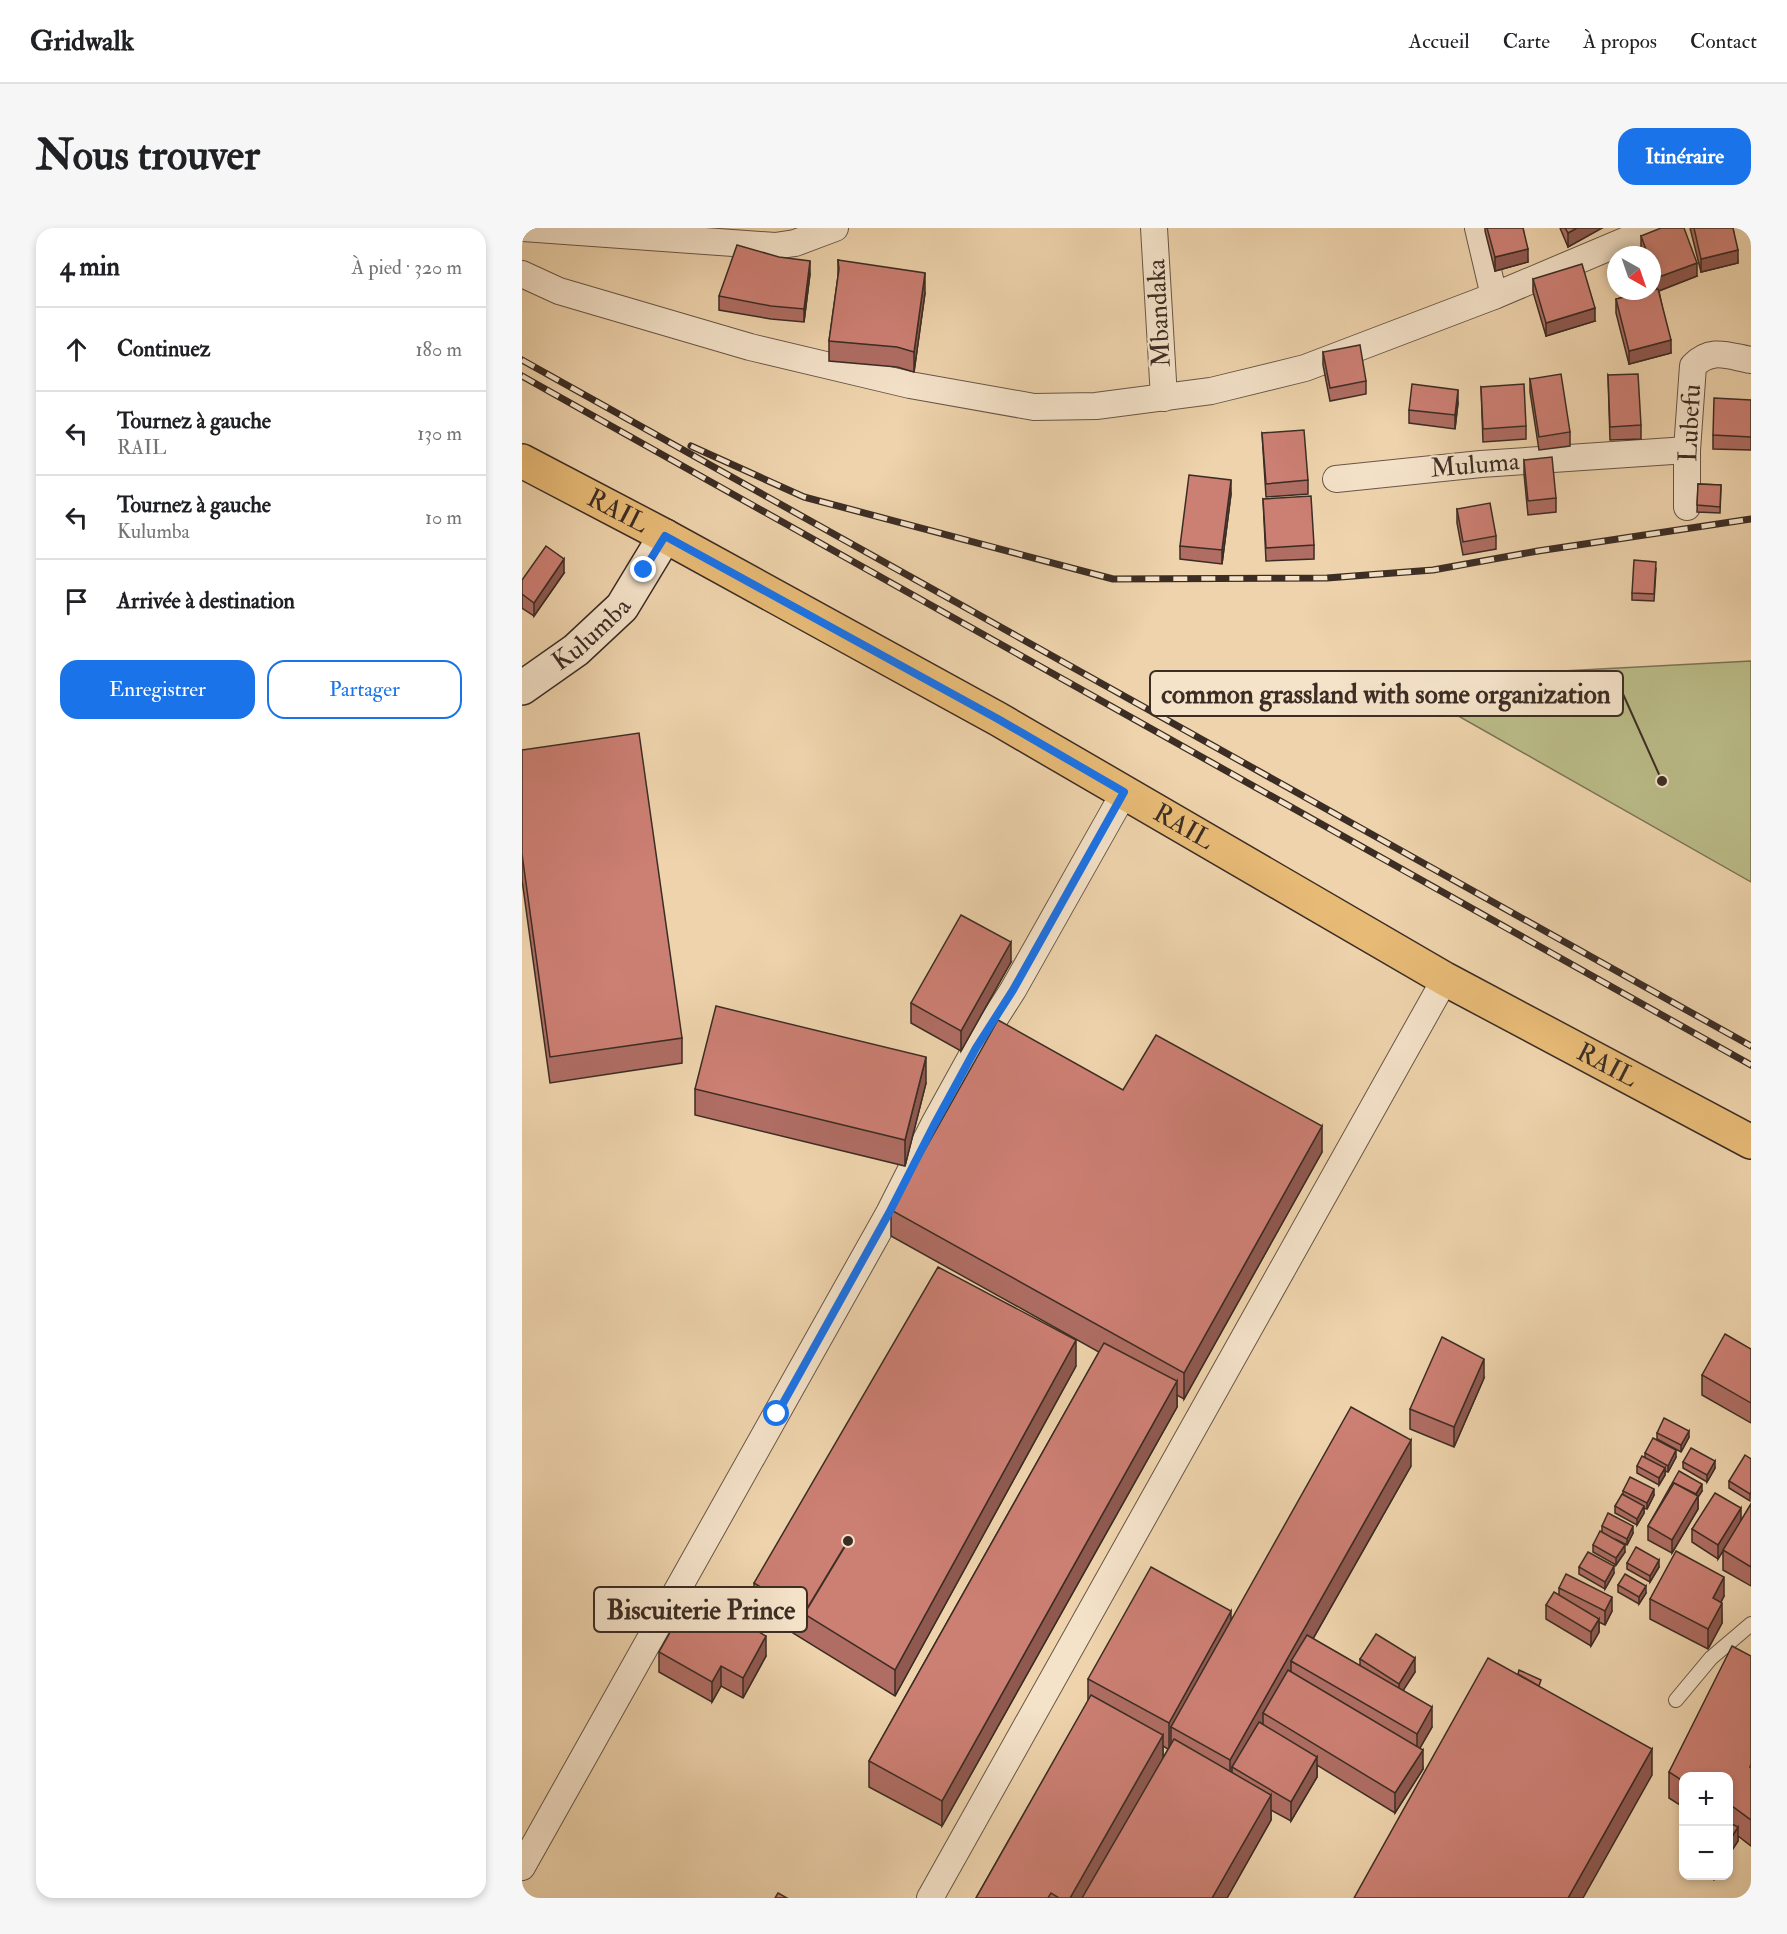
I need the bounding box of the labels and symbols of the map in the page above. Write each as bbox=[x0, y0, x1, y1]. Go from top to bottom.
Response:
north arrow bbox=[1607, 246, 1661, 300]
street label: Mbandaka bbox=[1140, 258, 1178, 368]
street label: Lubefu bbox=[1672, 383, 1708, 463]
street label: Muluma bbox=[1429, 445, 1521, 485]
street label: RAIL bbox=[582, 482, 654, 540]
route end bbox=[630, 556, 656, 582]
street label: Kulumba bbox=[546, 593, 639, 678]
callout: common grassland with some organization bbox=[1150, 671, 1623, 716]
text: common grassland with some organization bbox=[1161, 678, 1611, 712]
street label: RAIL bbox=[1148, 797, 1220, 857]
street label: RAIL bbox=[1571, 1036, 1643, 1095]
route start bbox=[763, 1400, 789, 1426]
callout: Biscuiterie Prince bbox=[594, 1587, 807, 1632]
text: Biscuiterie Prince bbox=[607, 1594, 796, 1627]

